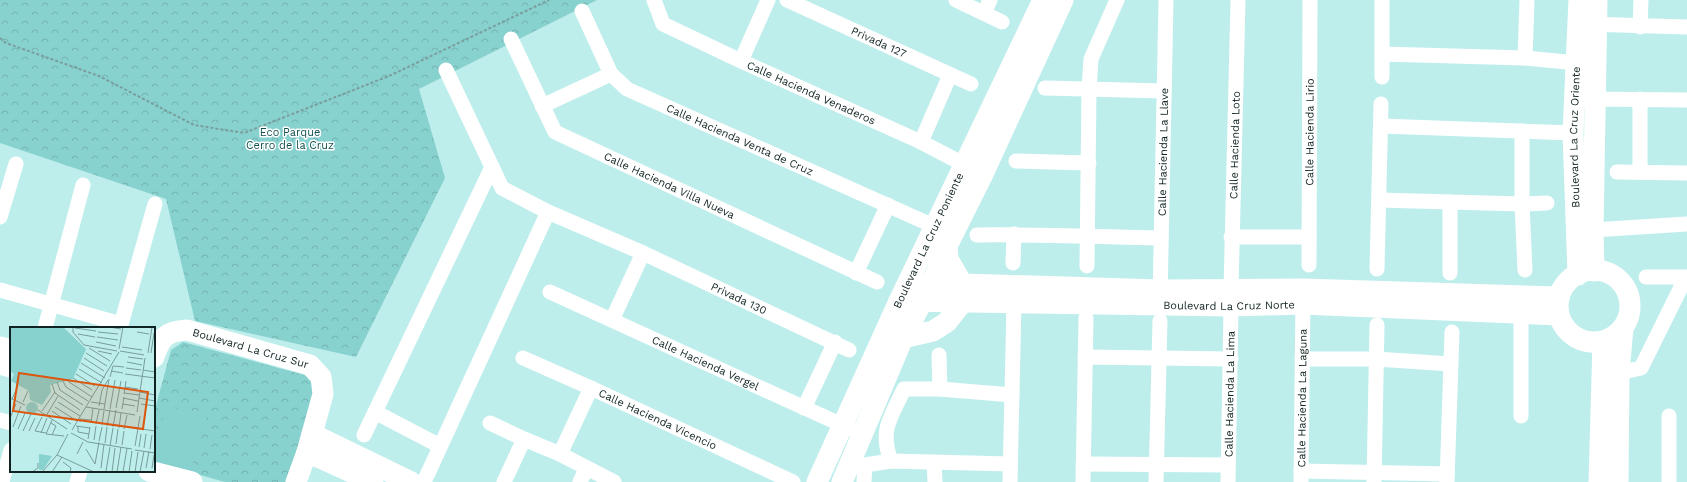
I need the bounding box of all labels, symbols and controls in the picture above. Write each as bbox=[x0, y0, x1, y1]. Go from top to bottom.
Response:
street label: Privada 127 bbox=[849, 24, 908, 61]
street label: Calle Hacienda Venaderos bbox=[745, 59, 877, 128]
street label: Boulevard La Cruz Oriente bbox=[1567, 66, 1583, 208]
street label: Calle Hacienda Lirio bbox=[1303, 78, 1317, 186]
street label: Calle Hacienda La Llave bbox=[1156, 88, 1171, 216]
street label: Calle Hacienda Loto bbox=[1227, 91, 1243, 199]
street label: Calle Hacienda Venta de Cruz bbox=[664, 101, 815, 178]
park label: Eco Parque Cerro de la Cruz bbox=[246, 126, 334, 152]
street label: Calle Hacienda Villa Nueva bbox=[602, 150, 737, 222]
street label: Boulevard La Cruz Poniente bbox=[891, 171, 966, 310]
street label: Privada 130 bbox=[709, 280, 769, 317]
street label: Boulevard La Cruz Norte bbox=[1163, 298, 1295, 313]
street label: Boulevard La Cruz Sur bbox=[191, 326, 311, 371]
inset map bbox=[10, 327, 155, 472]
street label: Calle Hacienda La Laguna bbox=[1295, 329, 1310, 467]
street label: Calle Hacienda La Lima bbox=[1222, 331, 1238, 457]
street label: Calle Hacienda Vergel bbox=[650, 333, 762, 394]
street label: Calle Hacienda Vicencio bbox=[597, 387, 719, 453]

